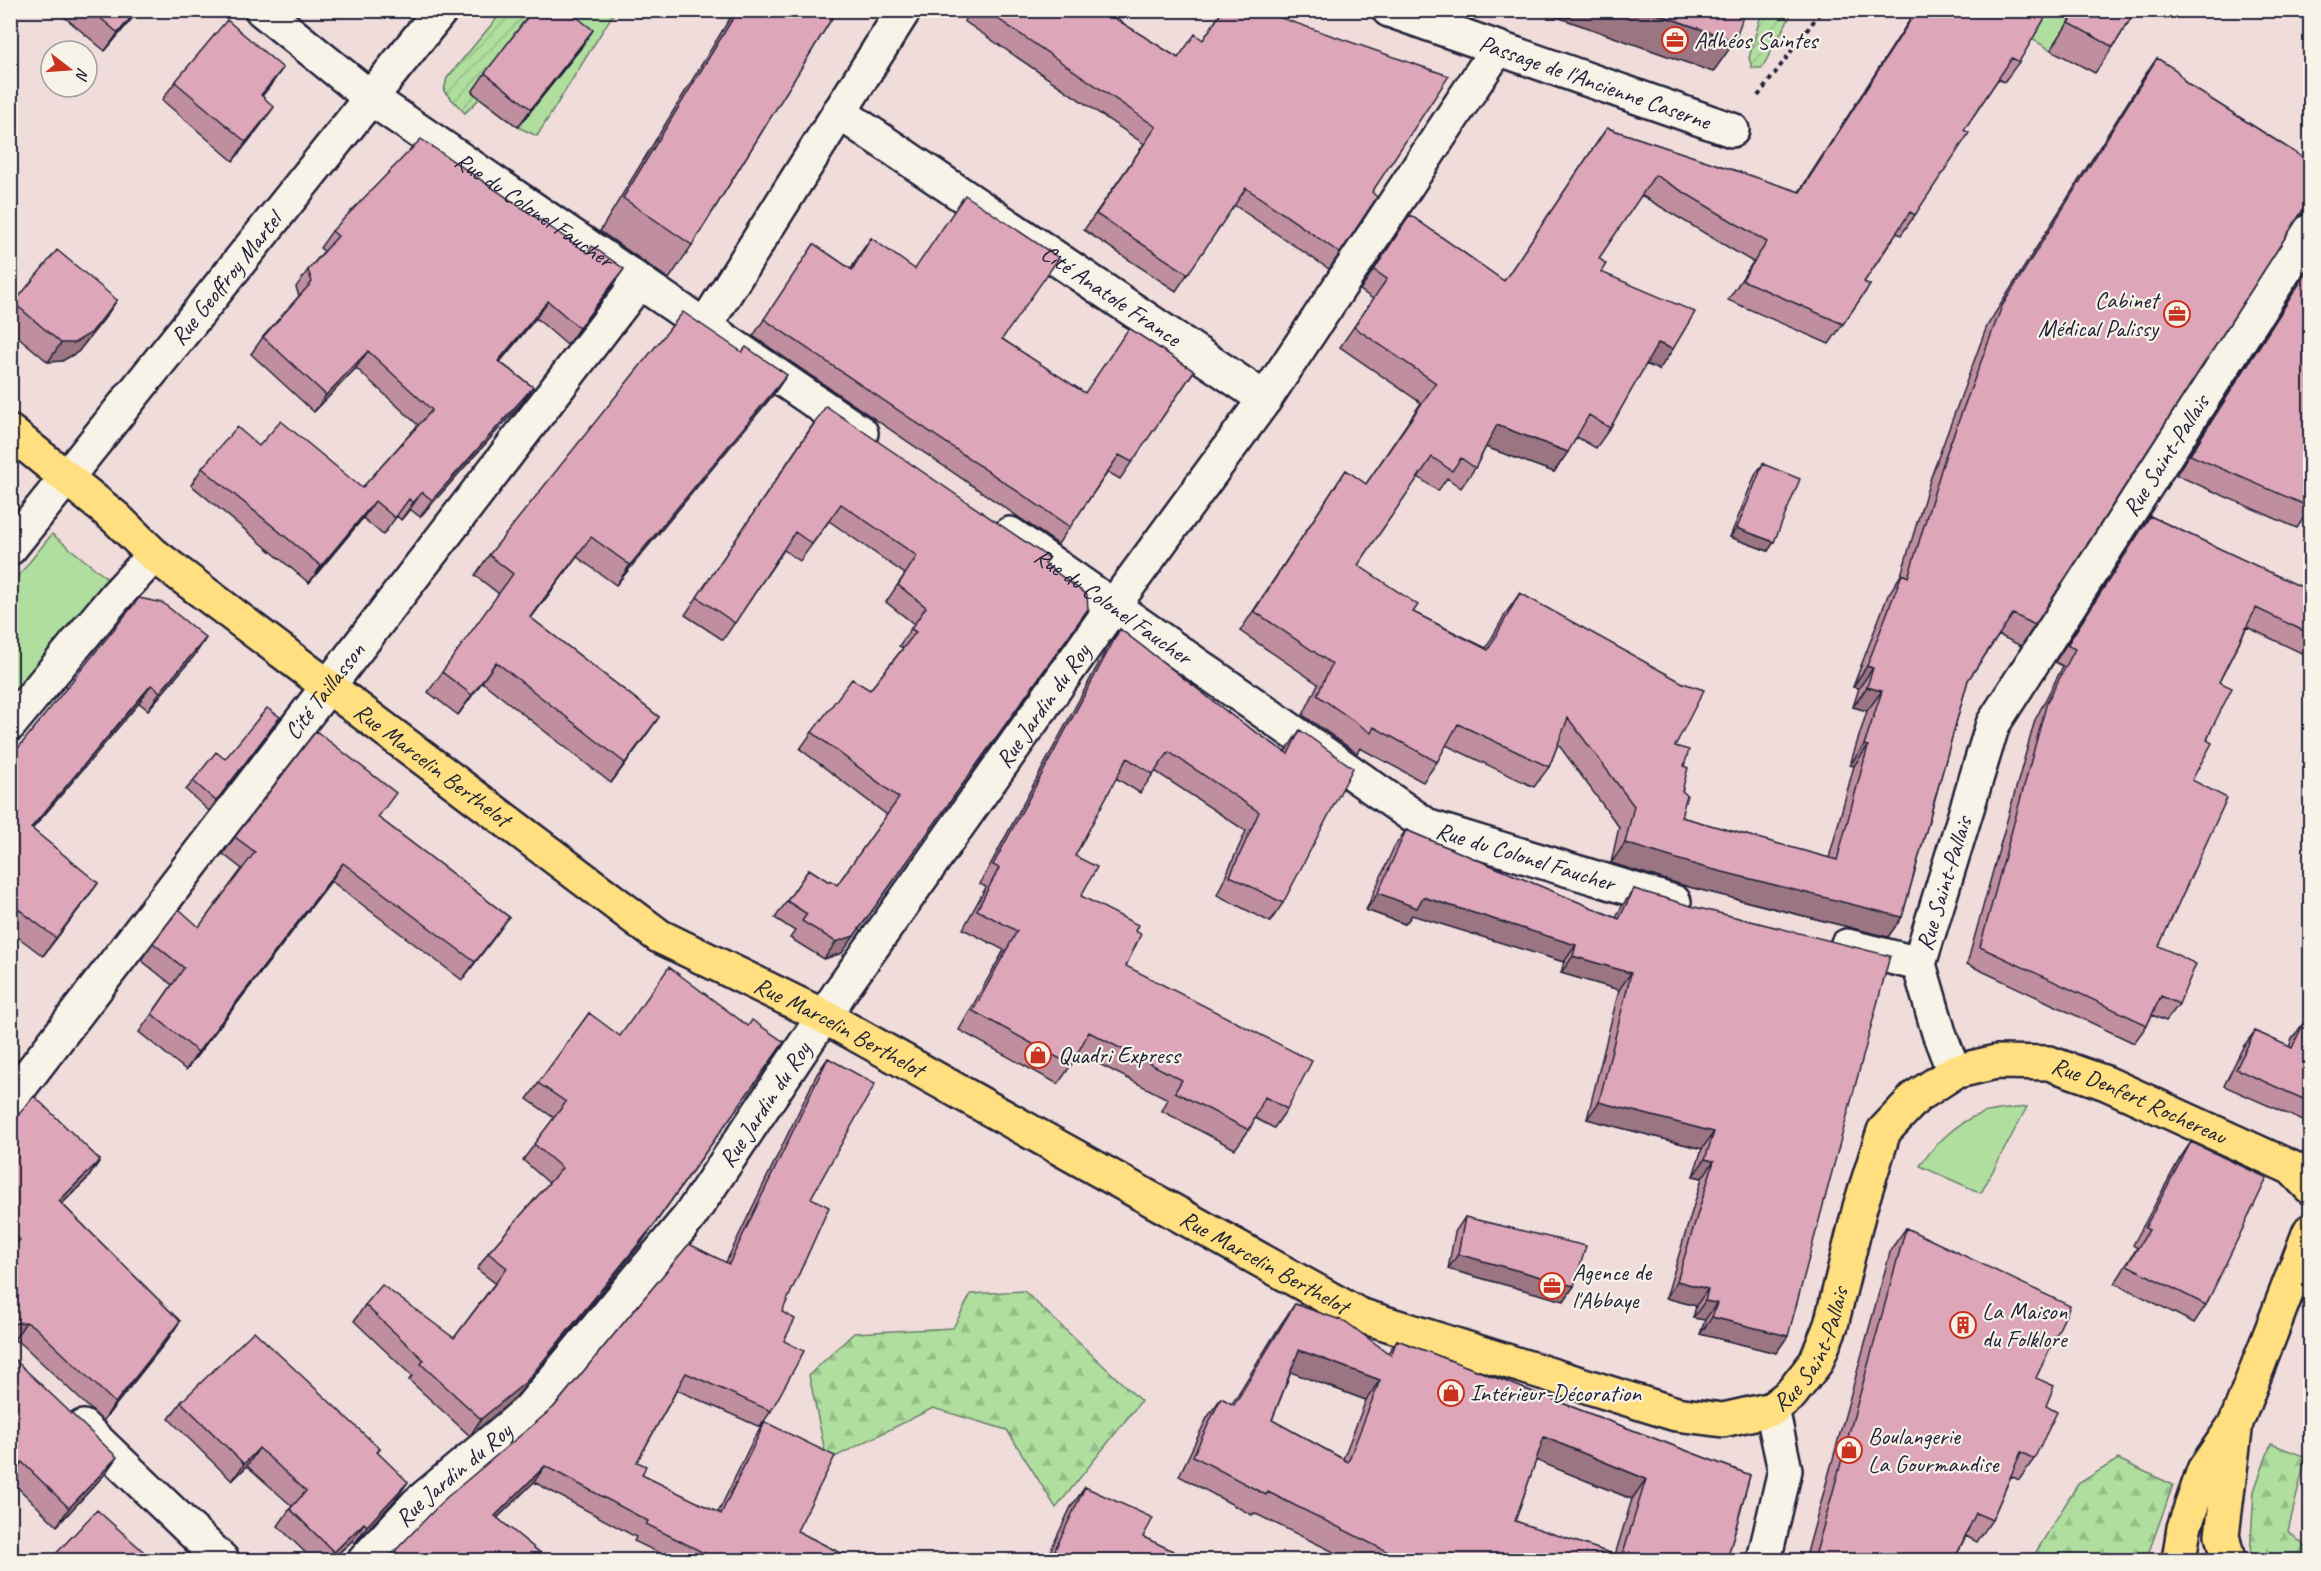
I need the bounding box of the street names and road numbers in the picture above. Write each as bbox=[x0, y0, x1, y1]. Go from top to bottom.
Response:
street label: Passage de l'Ancienne Caserne bbox=[1475, 28, 1716, 137]
street label: Rue du Colonel Faucher bbox=[449, 145, 621, 276]
street label: Rue Geoffroy Martel bbox=[163, 203, 290, 351]
street label: Cité Anatole France bbox=[1035, 238, 1188, 354]
street label: Rue Saint-Pallais bbox=[2116, 388, 2217, 522]
street label: Rue du Colonel Faucher bbox=[1029, 541, 1200, 673]
street label: Cité Taillasson bbox=[278, 636, 372, 746]
street label: Rue Jardin du Roy bbox=[989, 637, 1098, 773]
street label: Rue Marcelin Berthelot bbox=[348, 696, 519, 835]
street label: Rue Saint-Pallais bbox=[1909, 811, 1979, 954]
street label: Rue du Colonel Faucher bbox=[1432, 815, 1620, 899]
street label: Rue Marcelin Berthelot bbox=[749, 970, 932, 1086]
street label: Rue Jardin du Roy bbox=[712, 1035, 818, 1173]
street label: Rue Denfert Rochereau bbox=[2048, 1050, 2233, 1152]
street label: Rue Marcelin Berthelot bbox=[1175, 1203, 1357, 1323]
street label: Rue Saint-Pallais bbox=[1766, 1282, 1855, 1418]
street label: Rue Jardin du Roy bbox=[389, 1415, 519, 1533]

